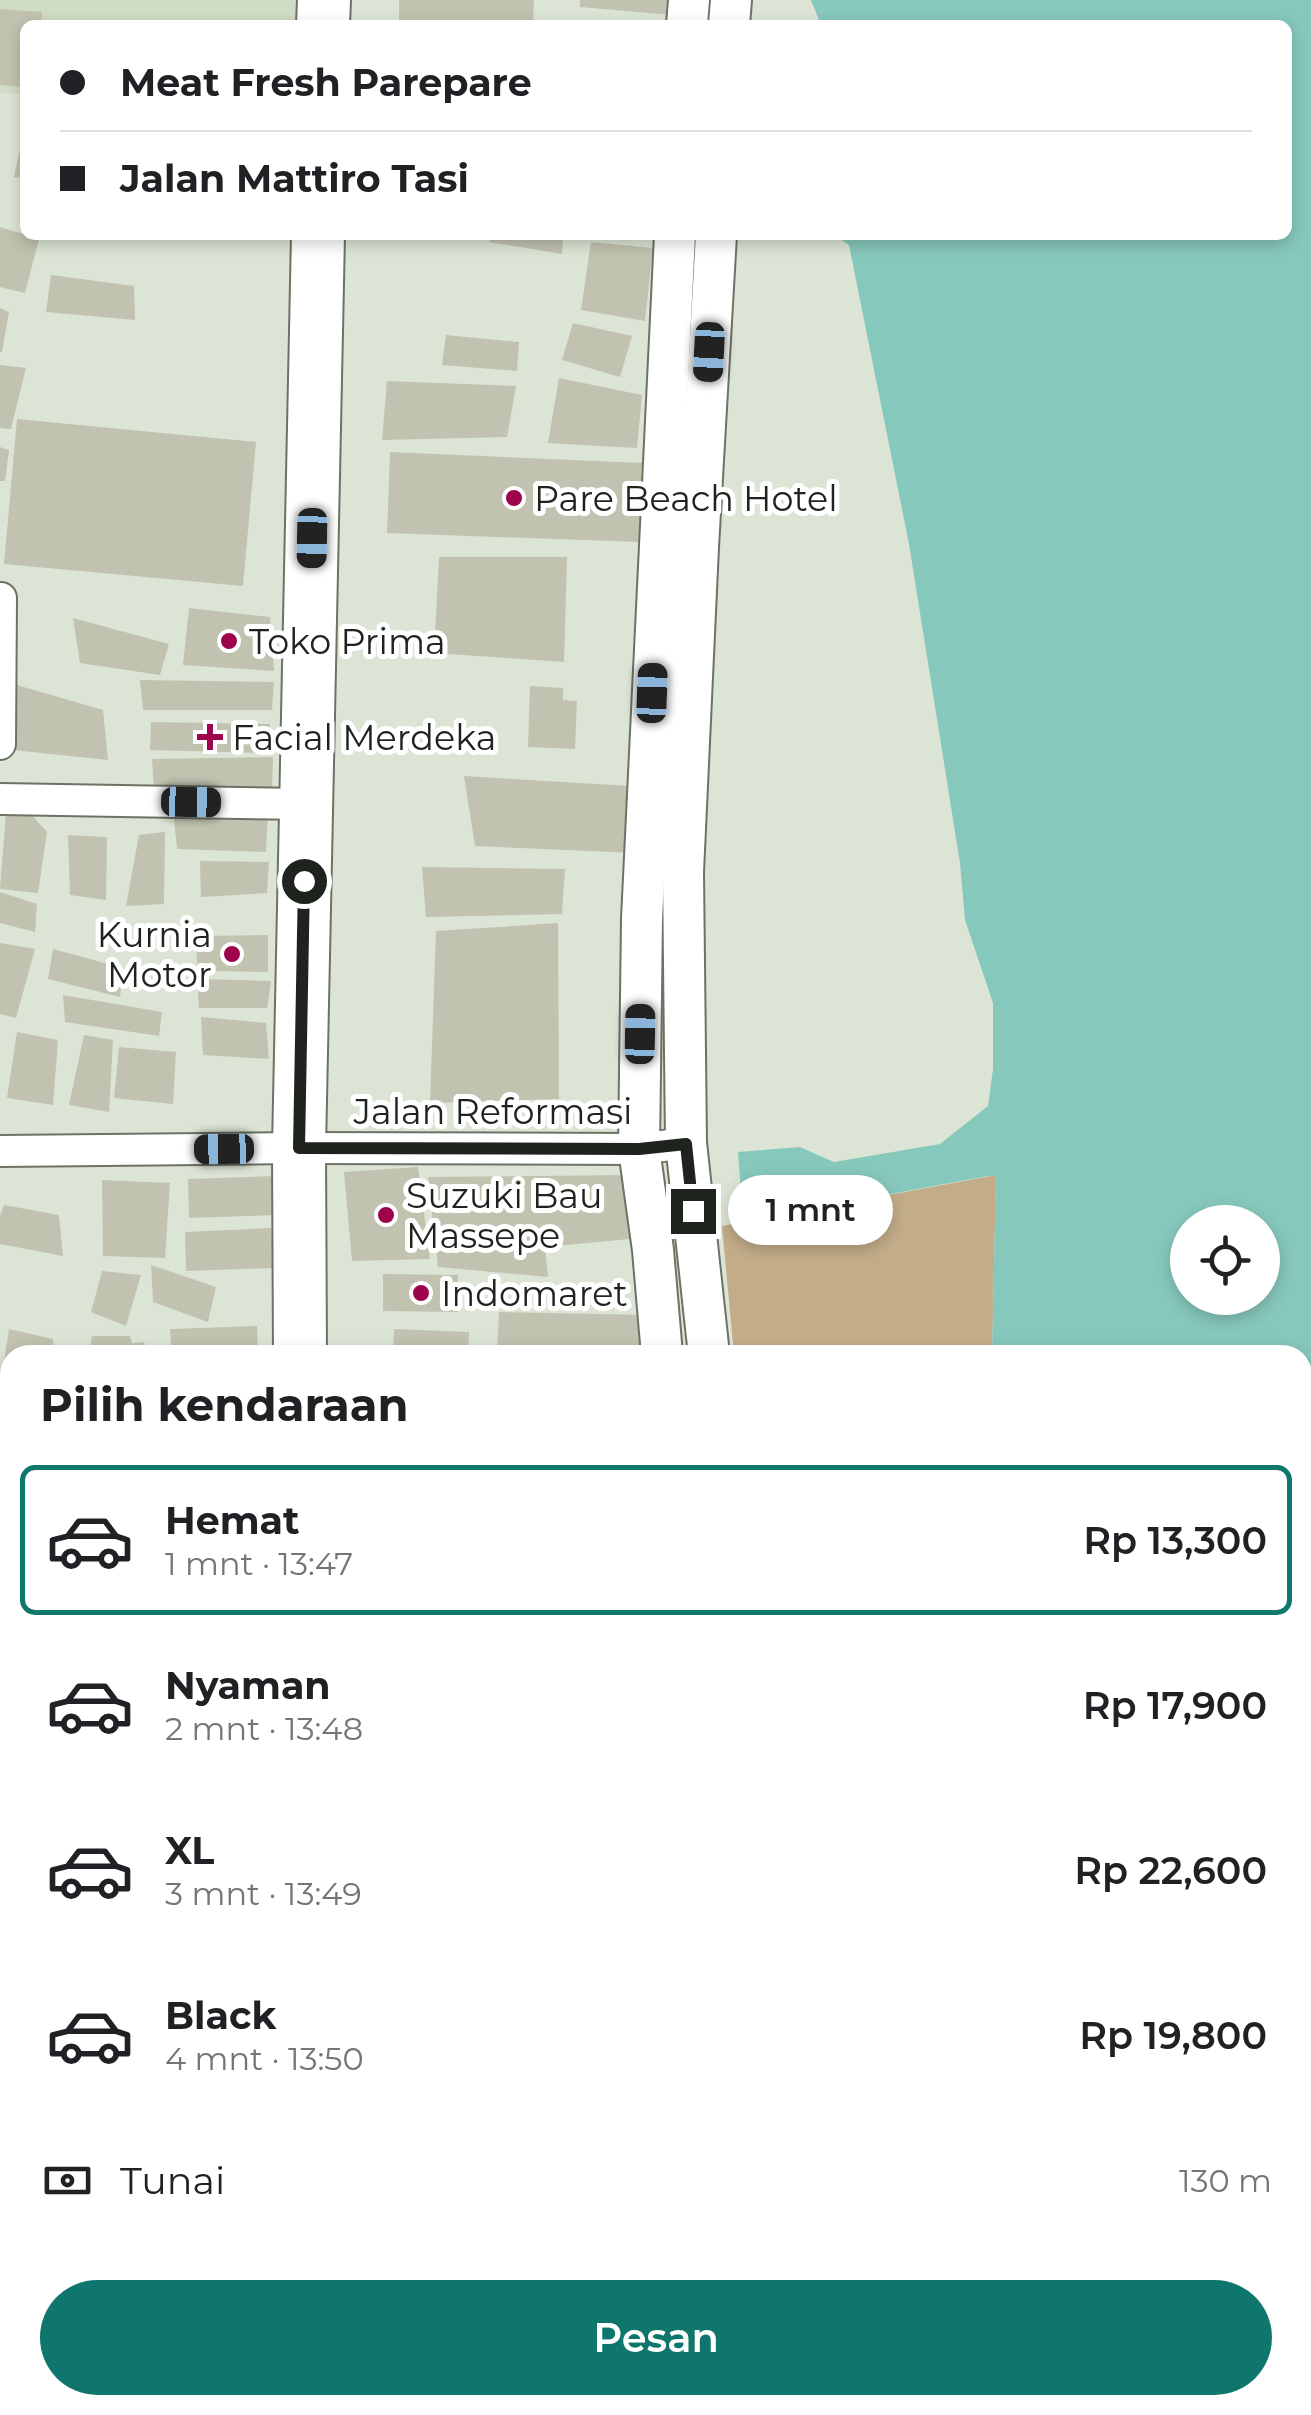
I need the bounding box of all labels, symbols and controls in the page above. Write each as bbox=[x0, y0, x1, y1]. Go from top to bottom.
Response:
text: Meat Fresh Parepare bbox=[120, 59, 532, 106]
text: Jalan Mattiro Tasi bbox=[120, 155, 469, 202]
car bbox=[692, 321, 726, 383]
place label: Pare Beach Hotel bbox=[534, 477, 838, 520]
marker: Pare Beach Hotel bbox=[503, 487, 525, 509]
car bbox=[296, 508, 328, 568]
place label: Toko Prima bbox=[249, 620, 446, 663]
marker: Toko Prima bbox=[218, 630, 240, 652]
car bbox=[636, 662, 668, 724]
place label: Facial Merdeka bbox=[232, 716, 496, 759]
marker: Facial Merdeka bbox=[197, 724, 223, 750]
car bbox=[161, 786, 221, 818]
route start bbox=[282, 859, 327, 904]
place label: Kurnia Motor bbox=[97, 913, 212, 996]
marker: Kurnia Motor bbox=[221, 943, 243, 965]
car bbox=[624, 1004, 656, 1064]
street label: Jalan Reformasi bbox=[352, 1090, 633, 1133]
car bbox=[194, 1133, 254, 1165]
place label: Suzuki Bau Massepe bbox=[406, 1174, 603, 1257]
callout: 1 mnt bbox=[728, 1176, 893, 1246]
route end bbox=[671, 1189, 716, 1234]
text: 1 mnt bbox=[765, 1190, 856, 1229]
marker: Suzuki Bau Massepe bbox=[375, 1204, 397, 1226]
map controls bbox=[1170, 1205, 1280, 1315]
button: locate bbox=[1170, 1205, 1280, 1315]
place label: Indomaret bbox=[441, 1272, 628, 1315]
marker: Indomaret bbox=[410, 1282, 432, 1304]
text: Pilih kendaraan bbox=[40, 1377, 409, 1432]
icon: car bbox=[45, 1495, 135, 1585]
text: Hemat bbox=[165, 1497, 300, 1544]
text: Rp 13,300 bbox=[1083, 1517, 1267, 1564]
text: 1 mnt · 13:47 bbox=[165, 1544, 353, 1583]
icon: car bbox=[45, 1660, 135, 1750]
text: Nyaman bbox=[165, 1662, 331, 1709]
text: Rp 17,900 bbox=[1083, 1682, 1267, 1729]
text: 2 mnt · 13:48 bbox=[165, 1709, 363, 1748]
icon: car bbox=[45, 1825, 135, 1915]
text: XL bbox=[165, 1827, 214, 1874]
text: Rp 22,600 bbox=[1074, 1847, 1267, 1894]
text: 3 mnt · 13:49 bbox=[165, 1874, 362, 1913]
icon: car bbox=[45, 1990, 135, 2080]
text: Black bbox=[165, 1992, 276, 2039]
text: Rp 19,800 bbox=[1079, 2012, 1267, 2059]
text: 4 mnt · 13:50 bbox=[165, 2039, 364, 2078]
icon: cash bbox=[40, 2153, 95, 2208]
text: Tunai bbox=[120, 2157, 225, 2204]
text: 130 m bbox=[1179, 2161, 1272, 2200]
button: Pesan bbox=[40, 2280, 1272, 2395]

